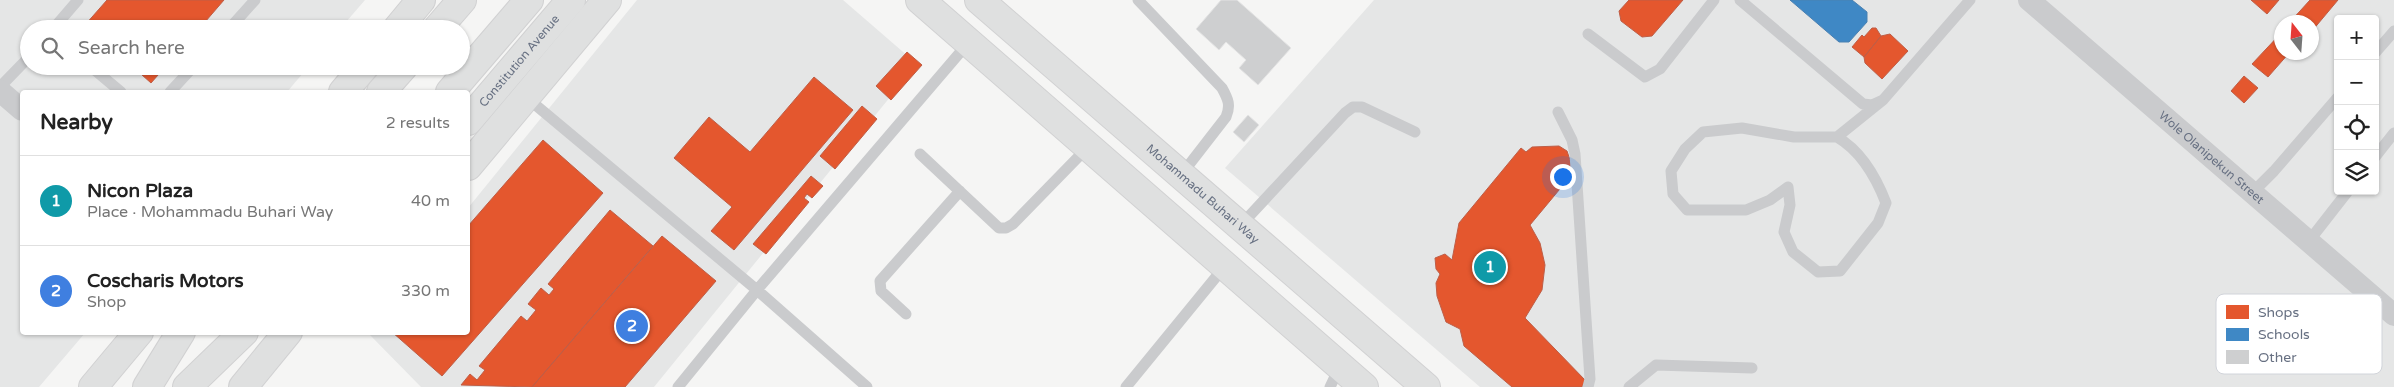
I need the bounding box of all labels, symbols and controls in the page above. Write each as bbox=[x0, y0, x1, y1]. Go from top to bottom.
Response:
street label: Constitution Avenue bbox=[476, 12, 562, 110]
north arrow bbox=[2274, 15, 2319, 60]
map controls bbox=[2334, 15, 2379, 195]
button: + bbox=[2334, 15, 2379, 60]
search box bbox=[20, 20, 470, 75]
icon: search bbox=[38, 34, 66, 62]
text: Search here bbox=[78, 37, 185, 59]
button: − bbox=[2334, 60, 2379, 105]
button: locate bbox=[2334, 105, 2379, 150]
street label: Wole Olanipekun Street bbox=[2156, 108, 2267, 207]
text: Nearby bbox=[40, 110, 113, 135]
text: 2 results bbox=[386, 113, 450, 133]
street label: Mohammadu Buhari Way bbox=[1143, 141, 1262, 247]
button: layers bbox=[2334, 150, 2379, 195]
your location bbox=[1550, 164, 1576, 190]
text: Nicon Plaza bbox=[87, 180, 193, 202]
text: 1 bbox=[51, 191, 61, 211]
text: 40 m bbox=[411, 191, 450, 211]
text: Place · Mohammadu Buhari Way bbox=[87, 202, 333, 222]
pin: 1 bbox=[1474, 248, 1506, 286]
text: Coscharis Motors bbox=[87, 270, 244, 292]
text: 2 bbox=[51, 281, 61, 301]
text: 330 m bbox=[401, 281, 450, 301]
text: Shop bbox=[87, 292, 126, 312]
legend bbox=[2216, 294, 2382, 374]
text: Shops bbox=[2258, 304, 2299, 321]
pin: 2 bbox=[616, 307, 648, 345]
text: Schools bbox=[2258, 326, 2310, 343]
text: Other bbox=[2258, 349, 2297, 366]

